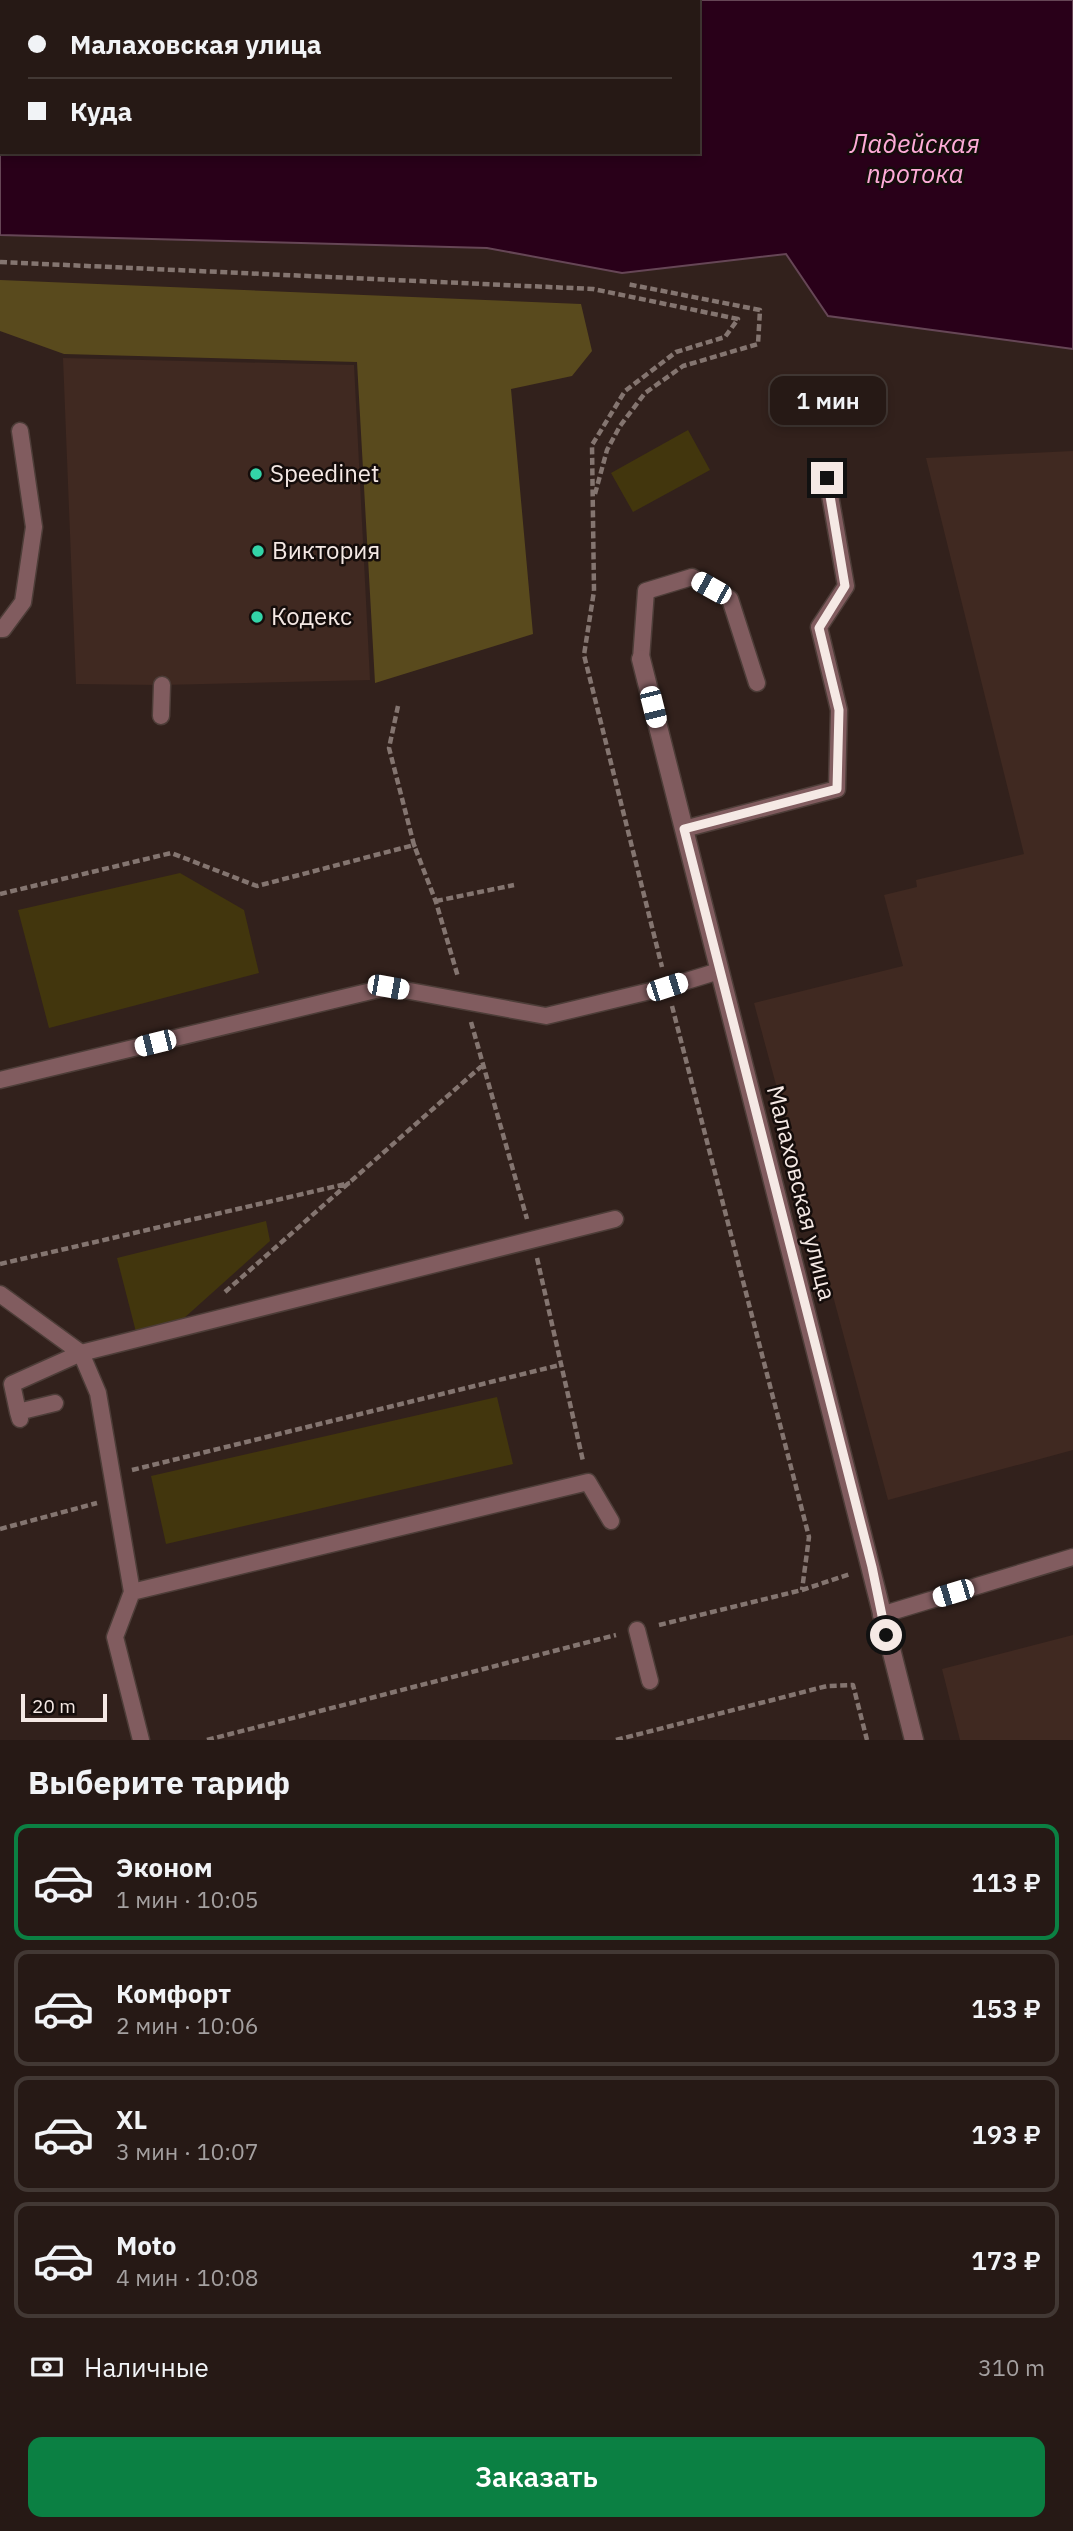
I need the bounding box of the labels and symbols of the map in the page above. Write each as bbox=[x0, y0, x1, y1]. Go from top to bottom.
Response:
water label: Ладейская протока bbox=[848, 126, 980, 190]
callout: 1 мин bbox=[769, 377, 885, 426]
place label: Speedinet bbox=[270, 457, 379, 489]
route end bbox=[811, 462, 843, 494]
marker: Speedinet bbox=[248, 466, 264, 482]
place label: Виктория bbox=[272, 534, 380, 566]
marker: Виктория bbox=[250, 543, 266, 559]
car bbox=[688, 569, 735, 607]
place label: Кодекс bbox=[271, 600, 352, 632]
marker: Кодекс bbox=[249, 609, 265, 625]
car bbox=[638, 684, 669, 730]
car bbox=[644, 971, 691, 1003]
car bbox=[366, 973, 411, 1001]
car bbox=[133, 1028, 178, 1058]
street label: Малаховская улица bbox=[760, 1082, 844, 1304]
car bbox=[930, 1577, 977, 1609]
route start bbox=[870, 1619, 902, 1651]
scale bar bbox=[21, 1691, 107, 1723]

